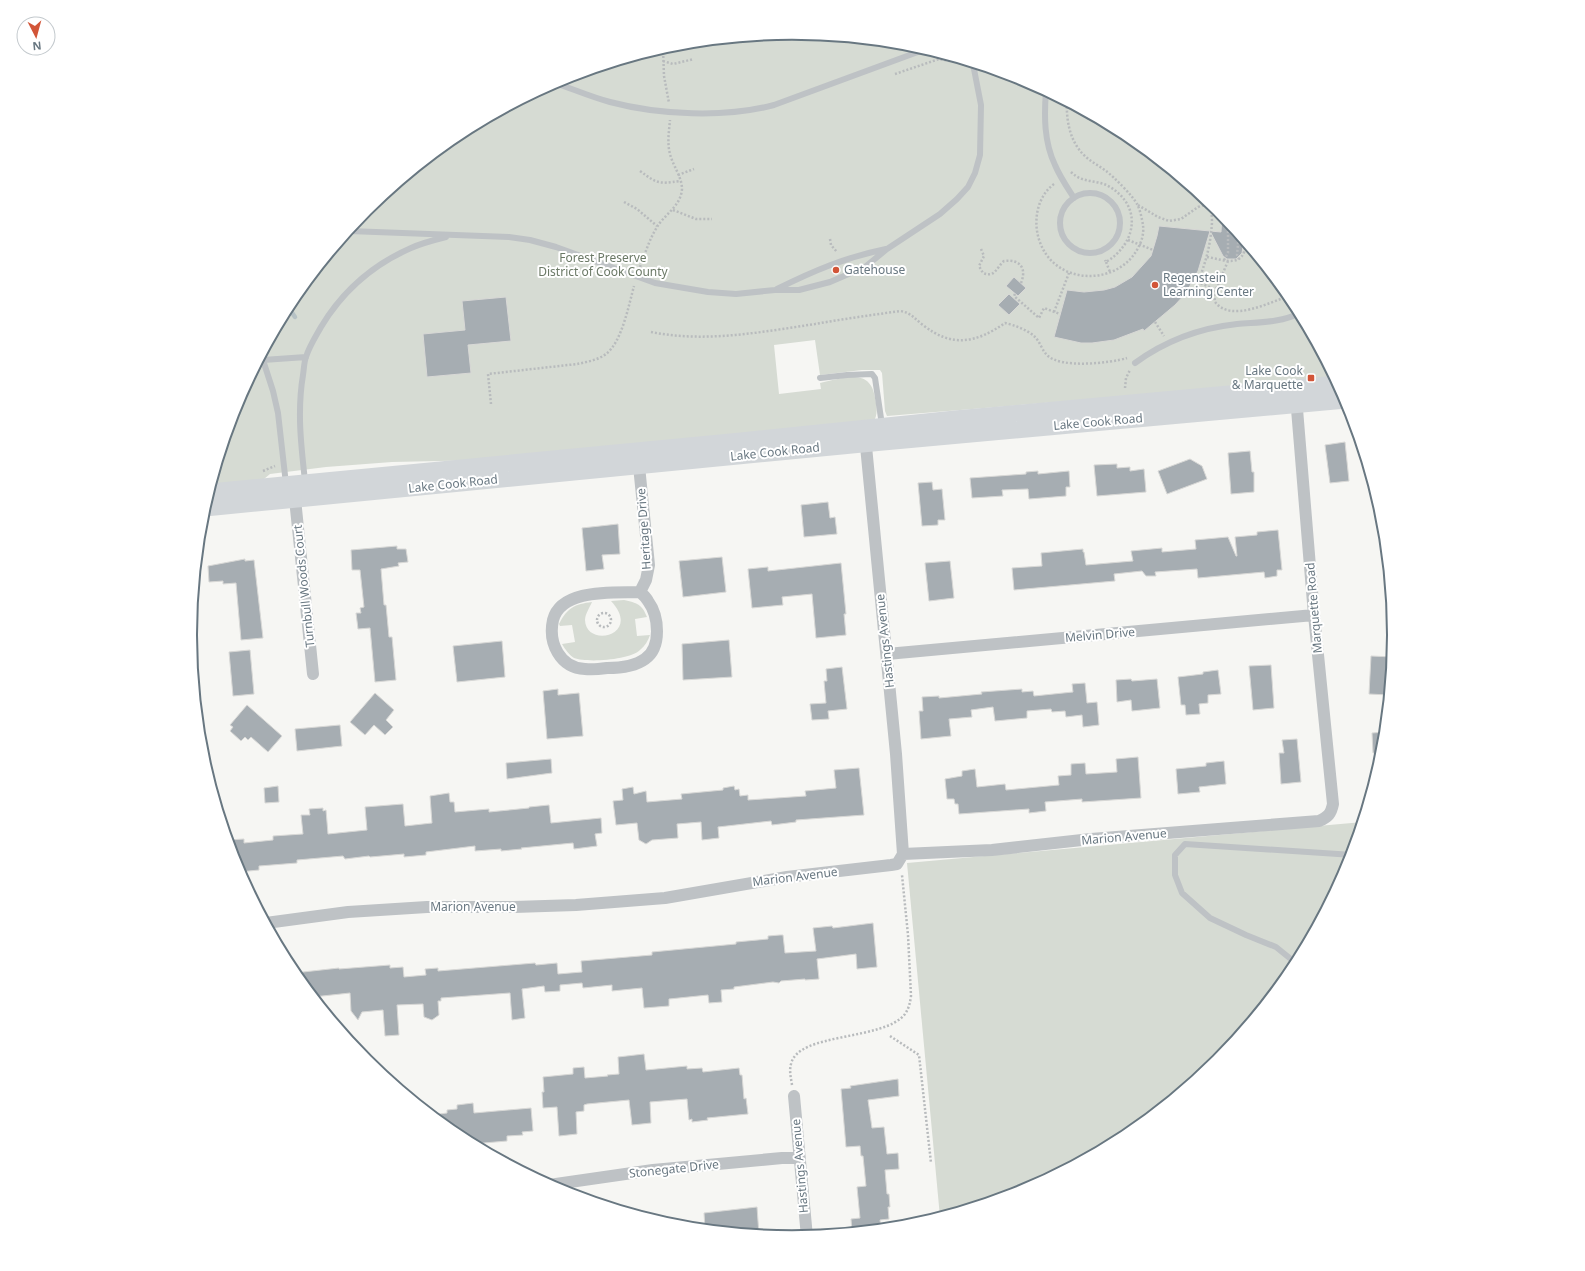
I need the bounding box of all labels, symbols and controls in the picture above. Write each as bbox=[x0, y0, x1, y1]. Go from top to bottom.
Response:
north arrow bbox=[16, 16, 56, 56]
text: N bbox=[32, 39, 42, 54]
park label: Forest Preserve District of Cook County bbox=[538, 249, 669, 280]
place label: Gatehouse bbox=[844, 261, 905, 278]
marker: Gatehouse bbox=[831, 265, 841, 275]
place label: Regenstein Learning Center bbox=[1163, 269, 1254, 300]
marker: Regenstein Learning Center bbox=[1150, 280, 1160, 290]
place label: Lake Cook & Marquette bbox=[1232, 362, 1304, 393]
marker: Lake Cook & Marquette bbox=[1306, 373, 1316, 383]
street label: Lake Cook Road bbox=[1052, 409, 1143, 434]
street label: Lake Cook Road bbox=[729, 438, 820, 465]
street label: Lake Cook Road bbox=[407, 470, 498, 497]
street label: Heritage Drive bbox=[632, 487, 655, 570]
street label: Turnbull Woods Court bbox=[289, 523, 318, 648]
street label: Marquette Road bbox=[1301, 562, 1326, 654]
street label: Hastings Avenue bbox=[871, 593, 898, 689]
street label: Melvin Drive bbox=[1064, 623, 1136, 646]
street label: Marion Avenue bbox=[1081, 824, 1168, 849]
street label: Marion Avenue bbox=[751, 863, 839, 890]
street label: Marion Avenue bbox=[430, 898, 516, 915]
street label: Hastings Avenue bbox=[787, 1118, 812, 1214]
street label: Stonegate Drive bbox=[628, 1155, 720, 1182]

